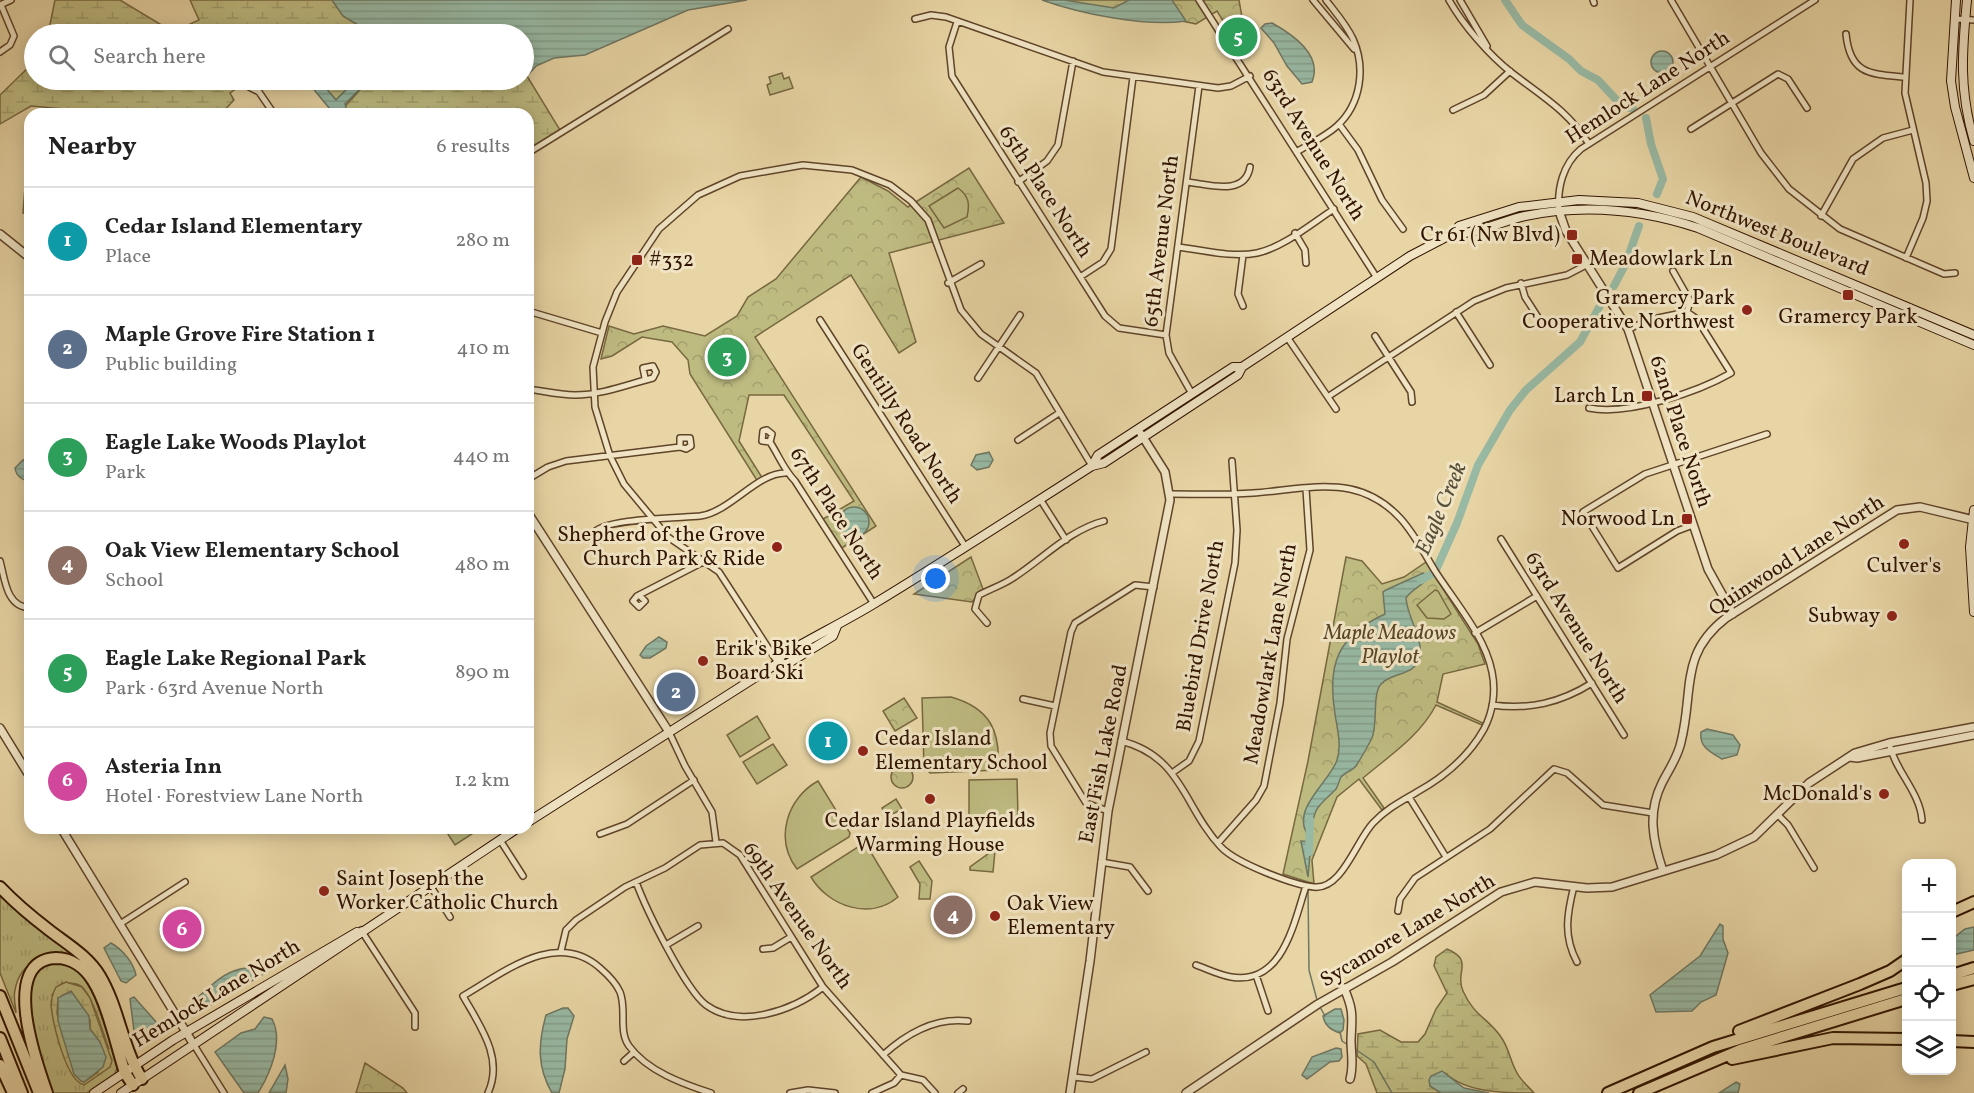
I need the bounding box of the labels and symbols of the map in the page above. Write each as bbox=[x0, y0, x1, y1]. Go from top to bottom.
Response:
pin: 5 bbox=[1218, 15, 1258, 60]
street label: Hemlock Lane North bbox=[1560, 24, 1736, 152]
street label: 63rd Avenue North bbox=[1255, 63, 1371, 227]
street label: 65th Place North bbox=[991, 120, 1099, 264]
street label: 65th Avenue North bbox=[1137, 153, 1187, 329]
street label: Northwest Boulevard bbox=[1681, 184, 1873, 284]
place label: Cr 61 (Nw Blvd) bbox=[1421, 221, 1560, 250]
marker: Cr 61 (Nw Blvd) bbox=[1565, 228, 1579, 242]
place label: Meadowlark Ln bbox=[1589, 245, 1733, 274]
place label: #332 bbox=[649, 246, 694, 275]
marker: Meadowlark Ln bbox=[1570, 252, 1584, 266]
marker: #332 bbox=[630, 253, 644, 267]
place label: Gramercy Park Cooperative Northwest bbox=[1522, 284, 1736, 337]
marker: Gramercy Park bbox=[1841, 288, 1855, 302]
marker: Gramercy Park Cooperative Northwest bbox=[1740, 303, 1754, 317]
place label: Gramercy Park bbox=[1778, 303, 1918, 332]
pin: 3 bbox=[708, 334, 746, 380]
street label: Gentilly Road North bbox=[843, 338, 969, 510]
street label: 62nd Place North bbox=[1642, 352, 1718, 512]
place label: Larch Ln bbox=[1554, 382, 1635, 411]
marker: Larch Ln bbox=[1640, 389, 1654, 403]
street label: 67th Place North bbox=[782, 442, 890, 586]
water label: Eagle Creek bbox=[1409, 458, 1475, 560]
street label: Quinwood Lane North bbox=[1704, 488, 1890, 624]
place label: Norwood Ln bbox=[1561, 505, 1675, 534]
marker: Norwood Ln bbox=[1680, 512, 1694, 526]
place label: Shepherd of the Grove Church Park & Ride bbox=[557, 521, 765, 574]
marker: Culver's bbox=[1897, 537, 1911, 551]
street label: Bluebird Drive North bbox=[1170, 538, 1232, 734]
marker: Shepherd of the Grove Church Park & Ride bbox=[770, 540, 784, 554]
street label: Meadowlark Lane North bbox=[1237, 541, 1305, 767]
street label: 63rd Avenue North bbox=[1518, 546, 1634, 710]
place label: Culver's bbox=[1867, 552, 1941, 581]
your location bbox=[921, 564, 950, 593]
place label: Subway bbox=[1808, 602, 1881, 631]
marker: Subway bbox=[1885, 609, 1899, 623]
park label: Maple Meadows Playlot bbox=[1323, 619, 1457, 672]
place label: Erik's Bike Board Ski bbox=[715, 635, 812, 688]
marker: Erik's Bike Board Ski bbox=[696, 654, 710, 668]
street label: East Fish Lake Road bbox=[1072, 662, 1136, 846]
pin: 2 bbox=[656, 670, 696, 714]
pin: 1 bbox=[808, 718, 848, 764]
place label: Cedar Island Elementary School bbox=[875, 725, 1048, 778]
marker: Cedar Island Elementary School bbox=[856, 744, 870, 758]
place label: McDonald's bbox=[1763, 780, 1872, 809]
marker: McDonald's bbox=[1877, 787, 1891, 801]
marker: Cedar Island Playfields Warming House bbox=[923, 792, 937, 806]
place label: Cedar Island Playfields Warming House bbox=[825, 807, 1035, 860]
street label: 69th Avenue North bbox=[735, 836, 859, 996]
place label: Saint Joseph the Worker Catholic Church bbox=[336, 865, 559, 918]
street label: Sycamore Lane North bbox=[1315, 867, 1501, 995]
marker: Saint Joseph the Worker Catholic Church bbox=[317, 884, 331, 898]
place label: Oak View Elementary bbox=[1007, 890, 1116, 943]
pin: 4 bbox=[934, 892, 972, 938]
pin: 6 bbox=[162, 906, 201, 952]
marker: Oak View Elementary bbox=[988, 909, 1002, 923]
street label: Hemlock Lane North bbox=[128, 932, 306, 1056]

